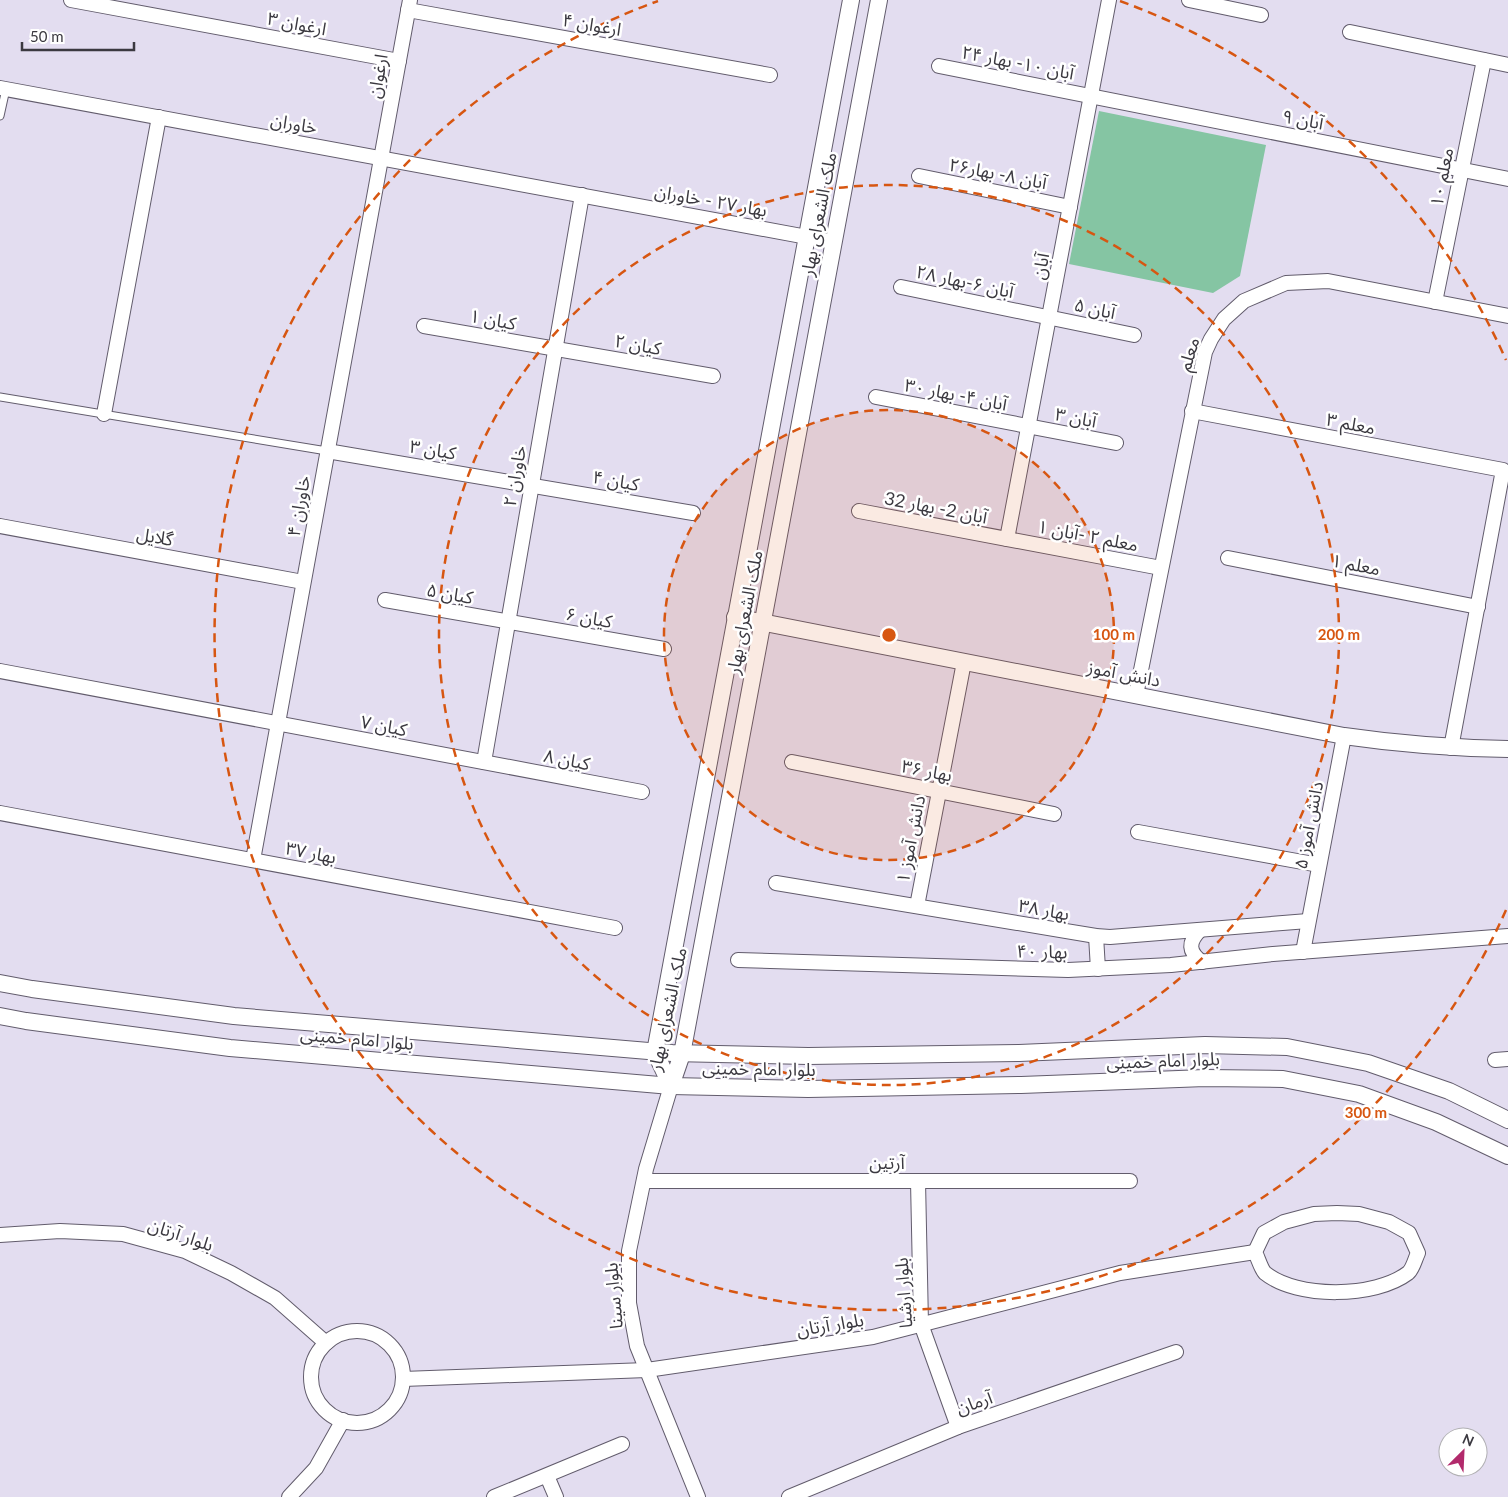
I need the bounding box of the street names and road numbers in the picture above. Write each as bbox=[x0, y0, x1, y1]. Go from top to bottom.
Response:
street label: ارغوان ۳ bbox=[265, 7, 328, 40]
street label: ارغوان ۴ bbox=[561, 8, 623, 41]
street label: آبان ۱۰- بهار ۲۴ bbox=[960, 40, 1077, 85]
street label: ارغوان bbox=[362, 52, 393, 100]
street label: آبان ۹ bbox=[1280, 104, 1326, 135]
street label: خاوران bbox=[269, 108, 319, 139]
street label: معلم ۱۰ bbox=[1425, 146, 1460, 209]
street label: ملک الشعرای بهار bbox=[795, 150, 842, 279]
street label: ۲۶آبان ۸- بهار bbox=[947, 153, 1050, 194]
street label: بهار ۲۷ - خاوران bbox=[653, 179, 769, 222]
street label: آبان bbox=[1027, 250, 1054, 281]
street label: آبان ۶-بهار ۲۸ bbox=[914, 260, 1017, 303]
street label: آبان ۵ bbox=[1072, 293, 1118, 324]
street label: کیان ۱ bbox=[468, 304, 518, 335]
street label: کیان ۲ bbox=[613, 329, 663, 360]
street label: معلم bbox=[1172, 334, 1206, 375]
street label: آبان ۴- بهار ۳۰ bbox=[903, 373, 1010, 416]
street label: آبان ۳ bbox=[1053, 402, 1099, 433]
street label: معلم ۳ bbox=[1324, 408, 1377, 441]
street label: کیان ۳ bbox=[408, 434, 458, 465]
street label: خاوران ۲ bbox=[498, 444, 531, 508]
street label: کیان ۴ bbox=[591, 465, 641, 496]
street label: خاوران ۴ bbox=[282, 474, 315, 538]
street label: آبان 2- بهار 32 bbox=[883, 486, 990, 529]
street label: معلم ۲ -آبان ۱ bbox=[1035, 514, 1140, 558]
street label: گلایل bbox=[135, 522, 176, 551]
street label: ملک الشعرای بهار bbox=[721, 548, 768, 677]
street label: معلم ۱ bbox=[1329, 549, 1382, 582]
street label: کیان ۵ bbox=[425, 578, 475, 609]
street label: کیان ۶ bbox=[564, 602, 614, 633]
street label: دانش آموز bbox=[1084, 655, 1162, 692]
street label: کیان ۷ bbox=[359, 710, 410, 741]
street label: کیان ۸ bbox=[542, 744, 593, 775]
street label: بهار ۳۶ bbox=[900, 754, 954, 787]
street label: دانش آموز ۵ bbox=[1289, 779, 1328, 871]
street label: دانش آموز ۱ bbox=[891, 793, 930, 885]
street label: بهار ۳۷ bbox=[284, 836, 338, 869]
street label: بهار ۳۸ bbox=[1017, 894, 1071, 925]
street label: بهار ۴۰ bbox=[1016, 940, 1068, 963]
street label: ملک الشعرای بهار bbox=[643, 945, 692, 1074]
street label: بلوار امام خمینی bbox=[299, 1022, 415, 1058]
street label: بلوار امام خمینی bbox=[1106, 1047, 1220, 1077]
street label: بلوار امام خمینی bbox=[702, 1056, 816, 1084]
street label: آرتین bbox=[869, 1151, 906, 1174]
street label: بلوار آرتان bbox=[145, 1213, 216, 1256]
street label: بلوار ارشیا bbox=[890, 1257, 917, 1329]
street label: بلوار سینا bbox=[599, 1262, 628, 1330]
street label: بلوار آرتان bbox=[795, 1308, 865, 1341]
street label: آرمان bbox=[953, 1385, 996, 1419]

